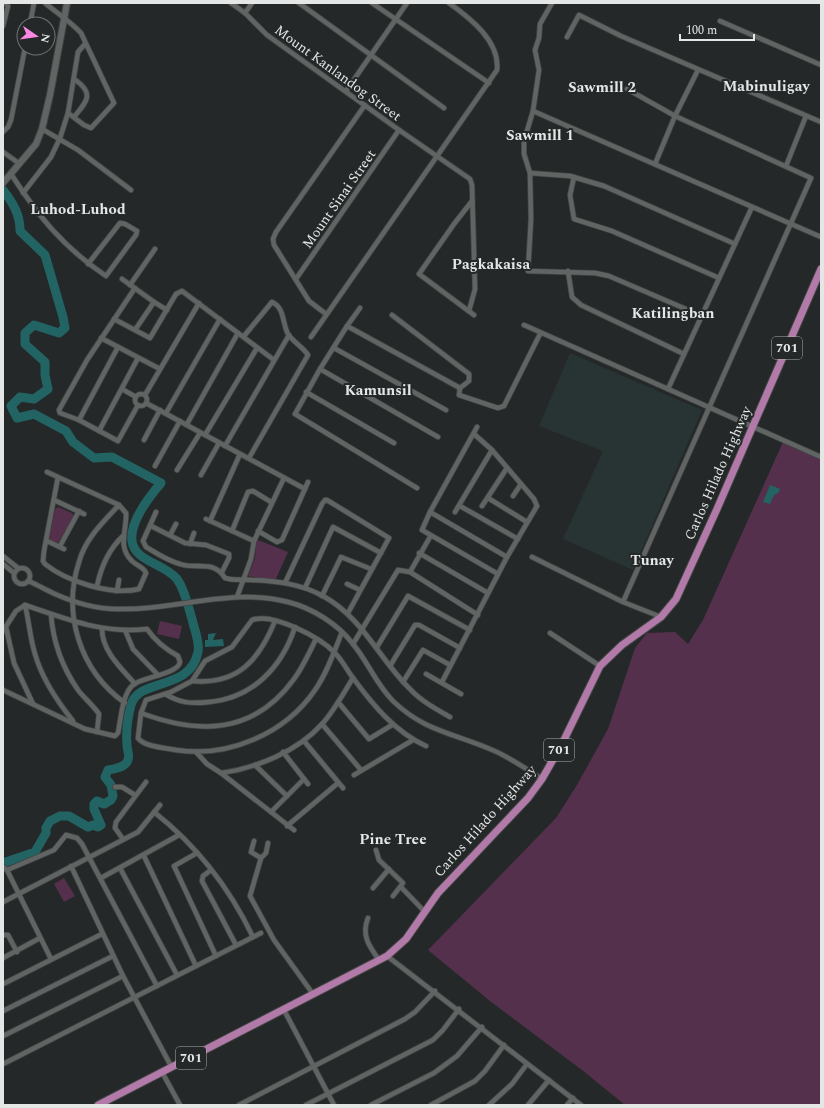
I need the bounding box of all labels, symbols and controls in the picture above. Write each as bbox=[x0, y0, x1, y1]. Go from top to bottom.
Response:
north arrow bbox=[16, 16, 56, 56]
scale bar bbox=[680, 16, 754, 42]
street label: Mount Kanlandog Street bbox=[270, 20, 406, 126]
text: 100 m bbox=[686, 21, 717, 40]
text: N bbox=[36, 32, 55, 44]
district label: Mabinuligay bbox=[722, 75, 810, 98]
district label: Sawmill 2 bbox=[568, 76, 636, 99]
district label: Sawmill 1 bbox=[506, 124, 574, 147]
street label: Mount Sinai Street bbox=[297, 145, 381, 253]
district label: Luhod-Luhod bbox=[30, 198, 126, 221]
district label: Pagkakaisa bbox=[452, 253, 530, 276]
district label: Katilingban bbox=[632, 302, 714, 325]
road number: 701 bbox=[772, 337, 802, 359]
district label: Kamunsil bbox=[344, 379, 412, 402]
street label: Carlos Hilado Highway bbox=[679, 401, 758, 543]
district label: Tunay bbox=[630, 549, 675, 572]
road number: 701 bbox=[544, 739, 574, 761]
street label: Carlos Hilado Highway bbox=[429, 759, 542, 882]
district label: Pine Tree bbox=[359, 828, 427, 851]
road number: 701 bbox=[176, 1047, 206, 1069]

